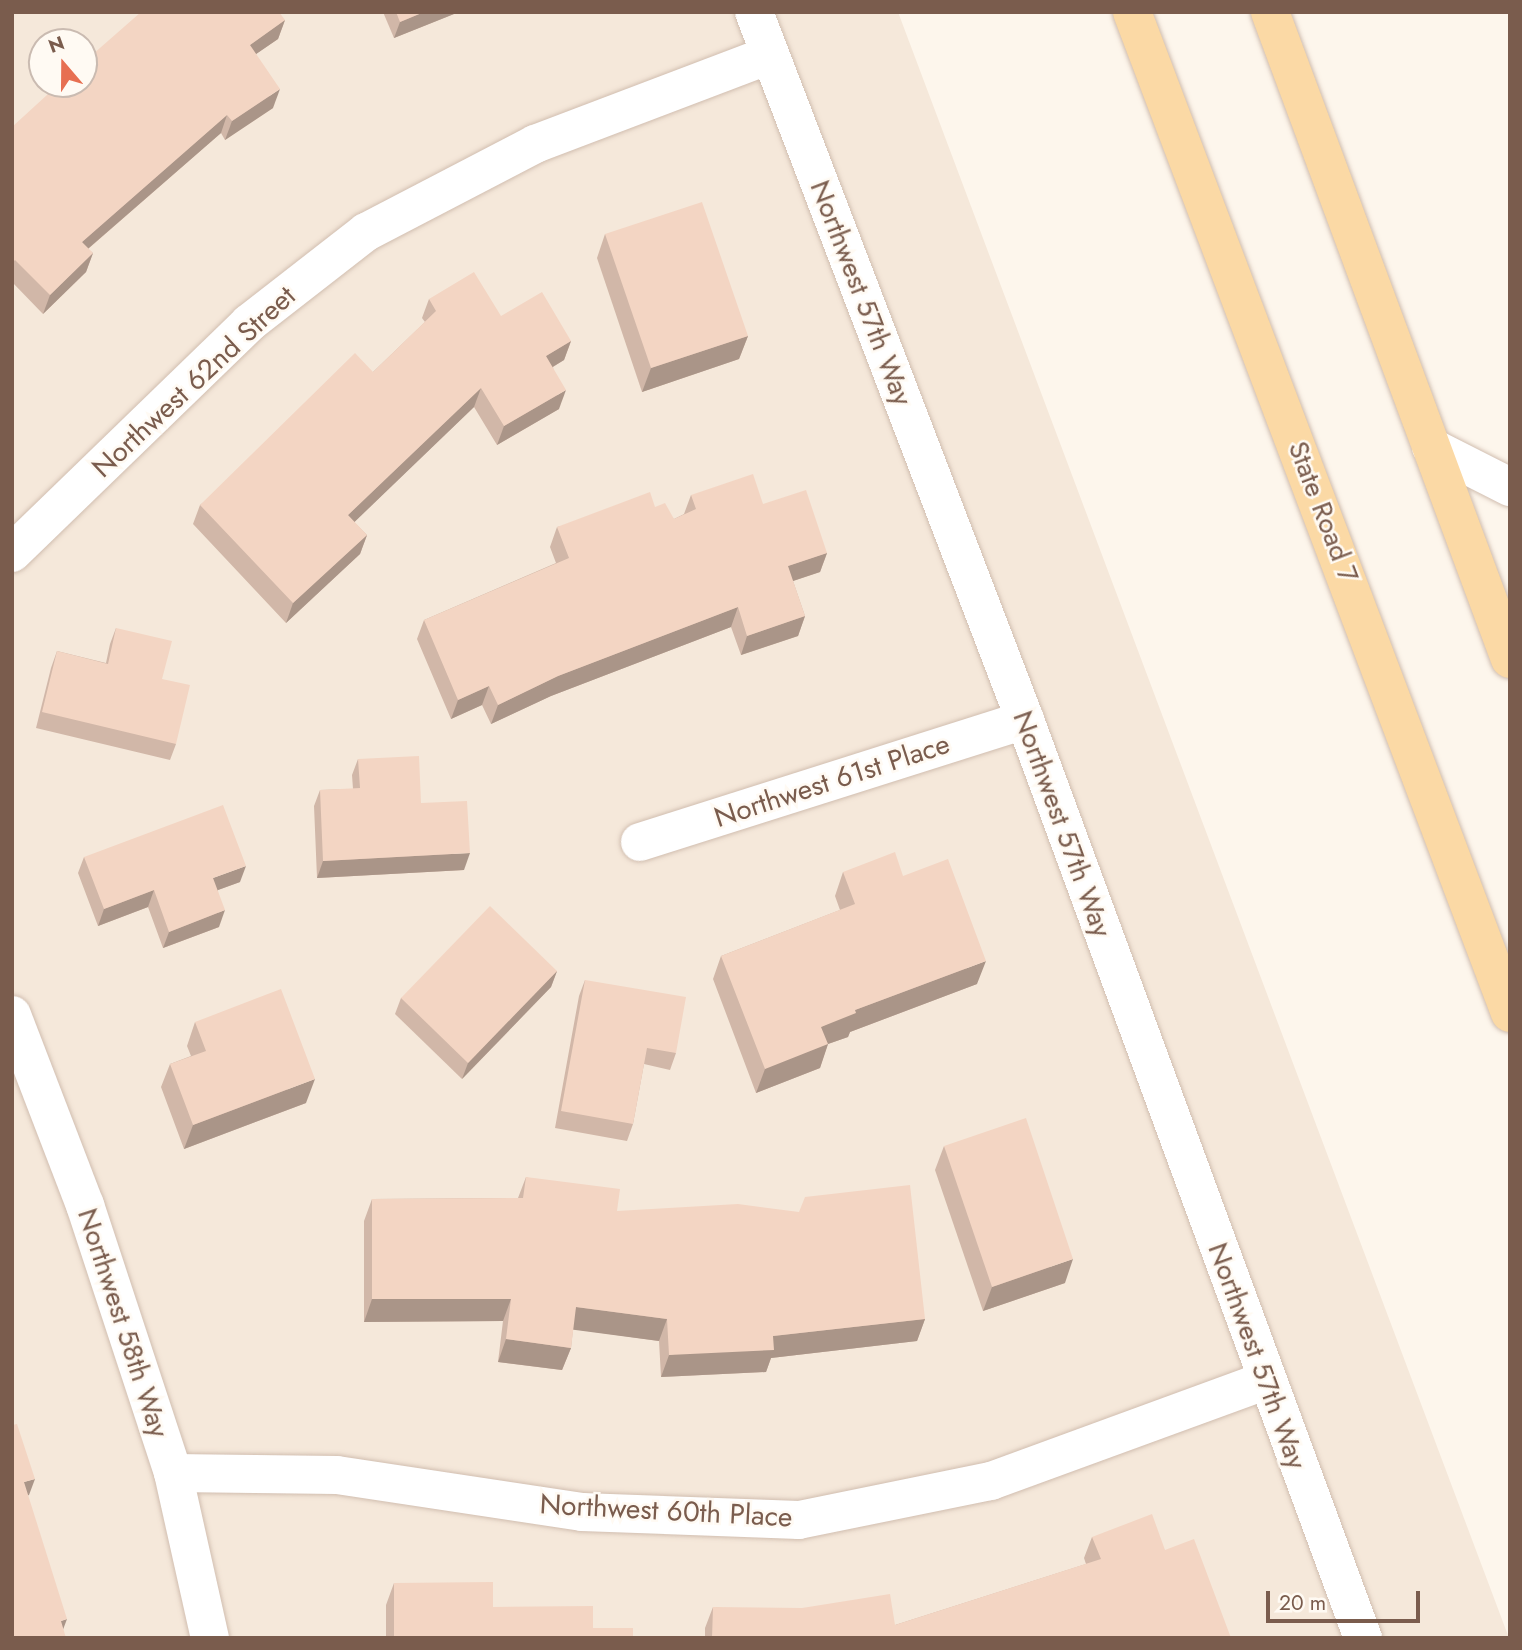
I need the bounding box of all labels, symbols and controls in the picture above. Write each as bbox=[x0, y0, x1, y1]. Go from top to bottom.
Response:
north arrow bbox=[28, 28, 98, 98]
text: N bbox=[45, 29, 68, 60]
street label: Northwest 57th Way bbox=[803, 176, 919, 410]
street label: Northwest 62nd Street bbox=[86, 279, 302, 485]
street label: State Road 7 bbox=[1281, 437, 1365, 587]
street label: Northwest 57th Way bbox=[1005, 706, 1119, 942]
street label: Northwest 61st Place bbox=[710, 727, 954, 835]
street label: Northwest 58th Way bbox=[70, 1204, 176, 1442]
street label: Northwest 57th Way bbox=[1200, 1238, 1314, 1474]
street label: Northwest 60th Place bbox=[539, 1488, 793, 1534]
scale bar bbox=[1270, 1576, 1424, 1620]
text: 20 m bbox=[1279, 1588, 1326, 1618]

